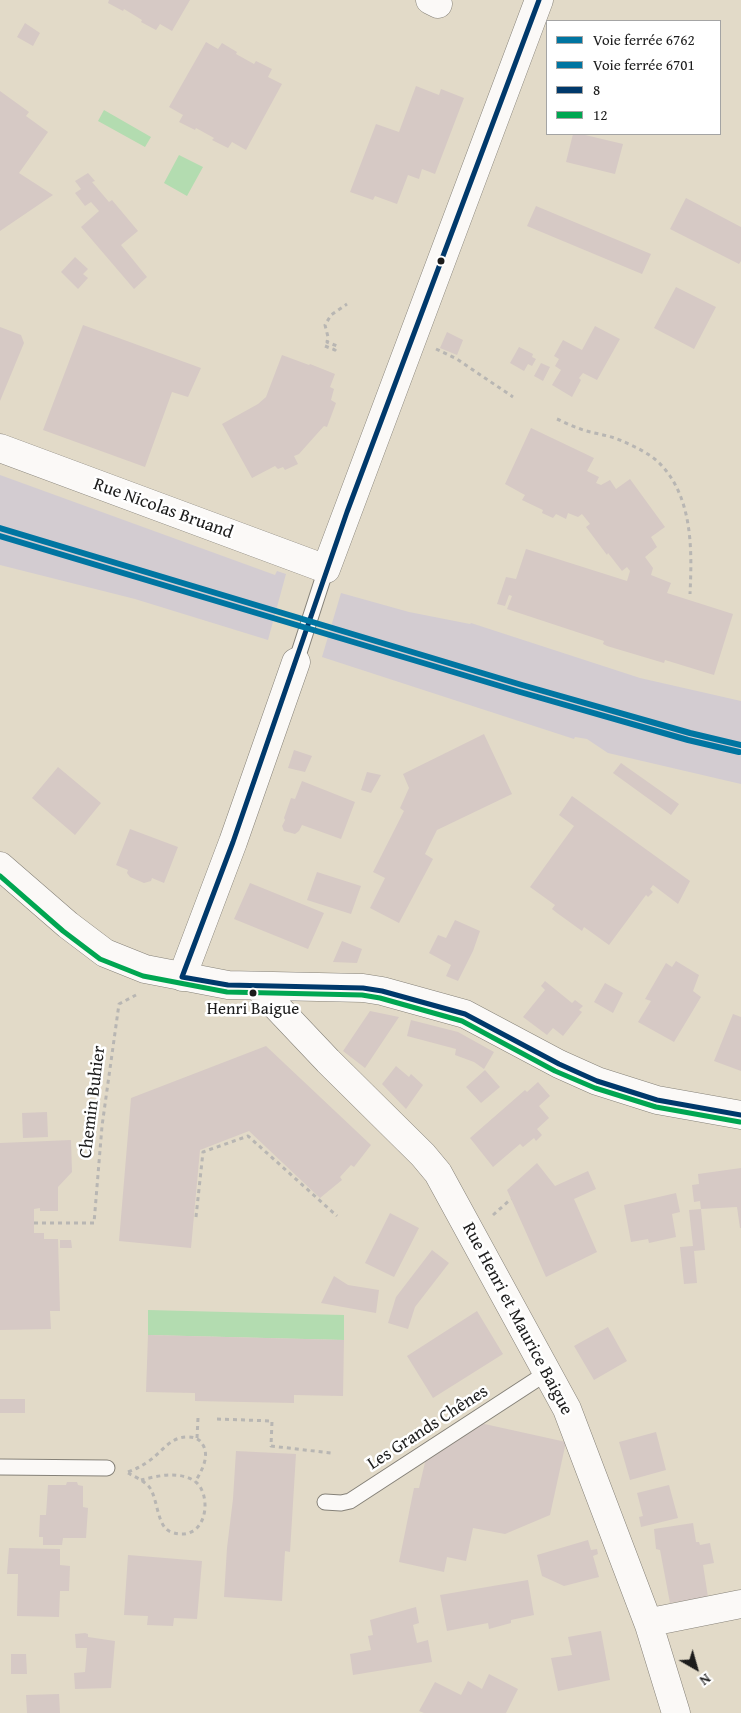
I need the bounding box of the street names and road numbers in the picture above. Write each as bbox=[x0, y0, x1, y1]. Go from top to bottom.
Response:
street label: Rue Nicolas Bruand bbox=[90, 474, 236, 544]
street label: Chemin Buhier bbox=[75, 1045, 111, 1159]
street label: Rue Henri et Maurice Baigue bbox=[457, 1219, 577, 1419]
street label: Les Grands Chênes bbox=[364, 1381, 492, 1475]

